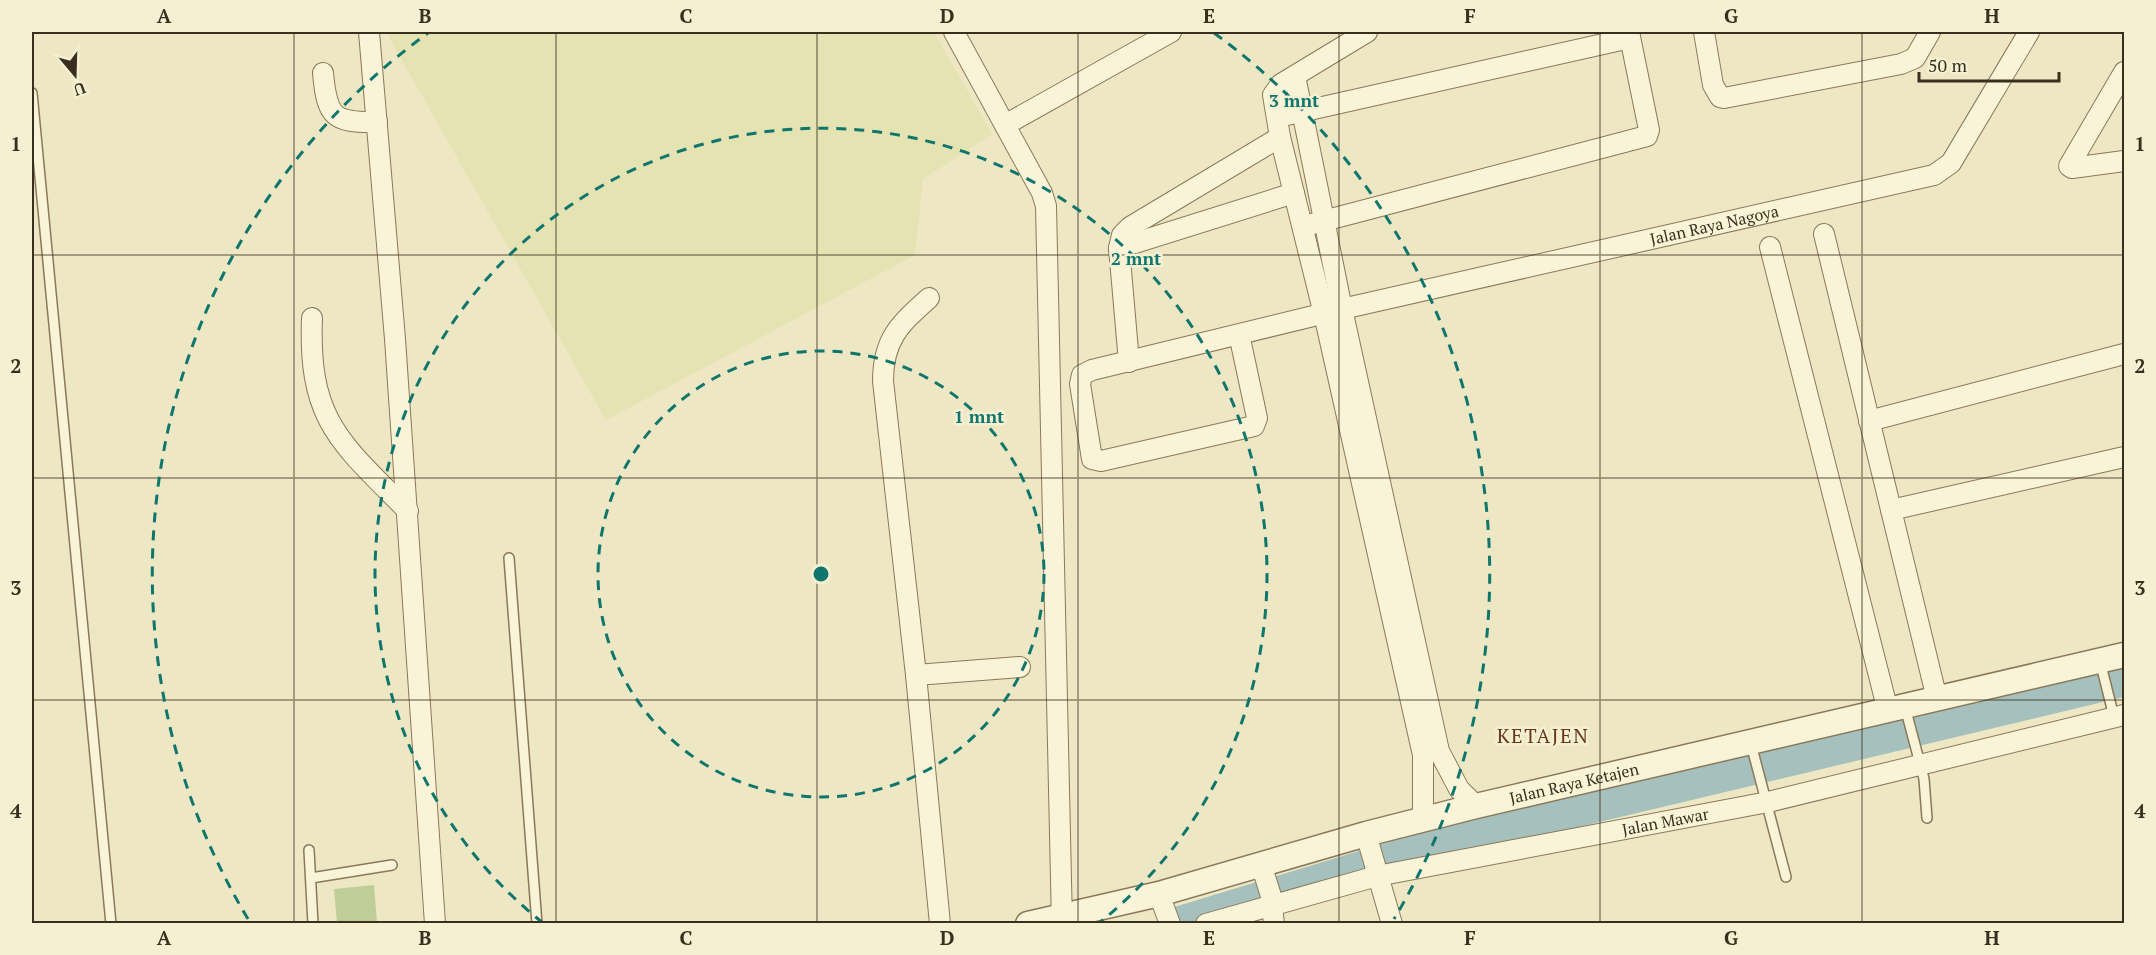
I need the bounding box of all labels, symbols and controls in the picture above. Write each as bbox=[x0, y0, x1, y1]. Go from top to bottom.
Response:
text: A bbox=[157, 2, 172, 29]
text: B bbox=[419, 2, 432, 29]
text: C bbox=[679, 2, 693, 29]
text: D bbox=[940, 2, 954, 29]
text: E bbox=[1203, 2, 1215, 29]
text: F bbox=[1464, 2, 1476, 29]
text: G bbox=[1724, 2, 1738, 29]
text: H bbox=[1984, 2, 2000, 29]
north arrow bbox=[45, 45, 105, 105]
scale bar bbox=[1919, 45, 2058, 83]
text: 50 m bbox=[1928, 53, 1968, 77]
text: U bbox=[70, 77, 89, 102]
text: 3 mnt bbox=[1269, 88, 1319, 112]
text: 1 bbox=[10, 130, 22, 157]
text: 1 bbox=[2134, 130, 2146, 157]
street label: Jalan Raya Nagoya bbox=[1648, 200, 1781, 250]
text: 2 mnt bbox=[1111, 246, 1161, 270]
text: 2 bbox=[10, 352, 22, 379]
text: 2 bbox=[2134, 352, 2146, 379]
text: 1 mnt bbox=[954, 404, 1004, 428]
centre of rings bbox=[811, 564, 831, 584]
text: 3 bbox=[10, 574, 22, 601]
text: 3 bbox=[2134, 574, 2146, 601]
district label: KETAJEN bbox=[1497, 722, 1589, 749]
street label: Jalan Raya Ketajen bbox=[1507, 757, 1641, 809]
text: 4 bbox=[10, 797, 22, 824]
text: 4 bbox=[2134, 797, 2146, 824]
street label: Jalan Mawar bbox=[1620, 802, 1711, 840]
text: A bbox=[157, 924, 172, 951]
text: B bbox=[419, 924, 432, 951]
text: C bbox=[679, 924, 693, 951]
text: D bbox=[940, 924, 954, 951]
text: E bbox=[1203, 924, 1215, 951]
text: F bbox=[1464, 924, 1476, 951]
text: G bbox=[1724, 924, 1738, 951]
text: H bbox=[1984, 924, 2000, 951]

